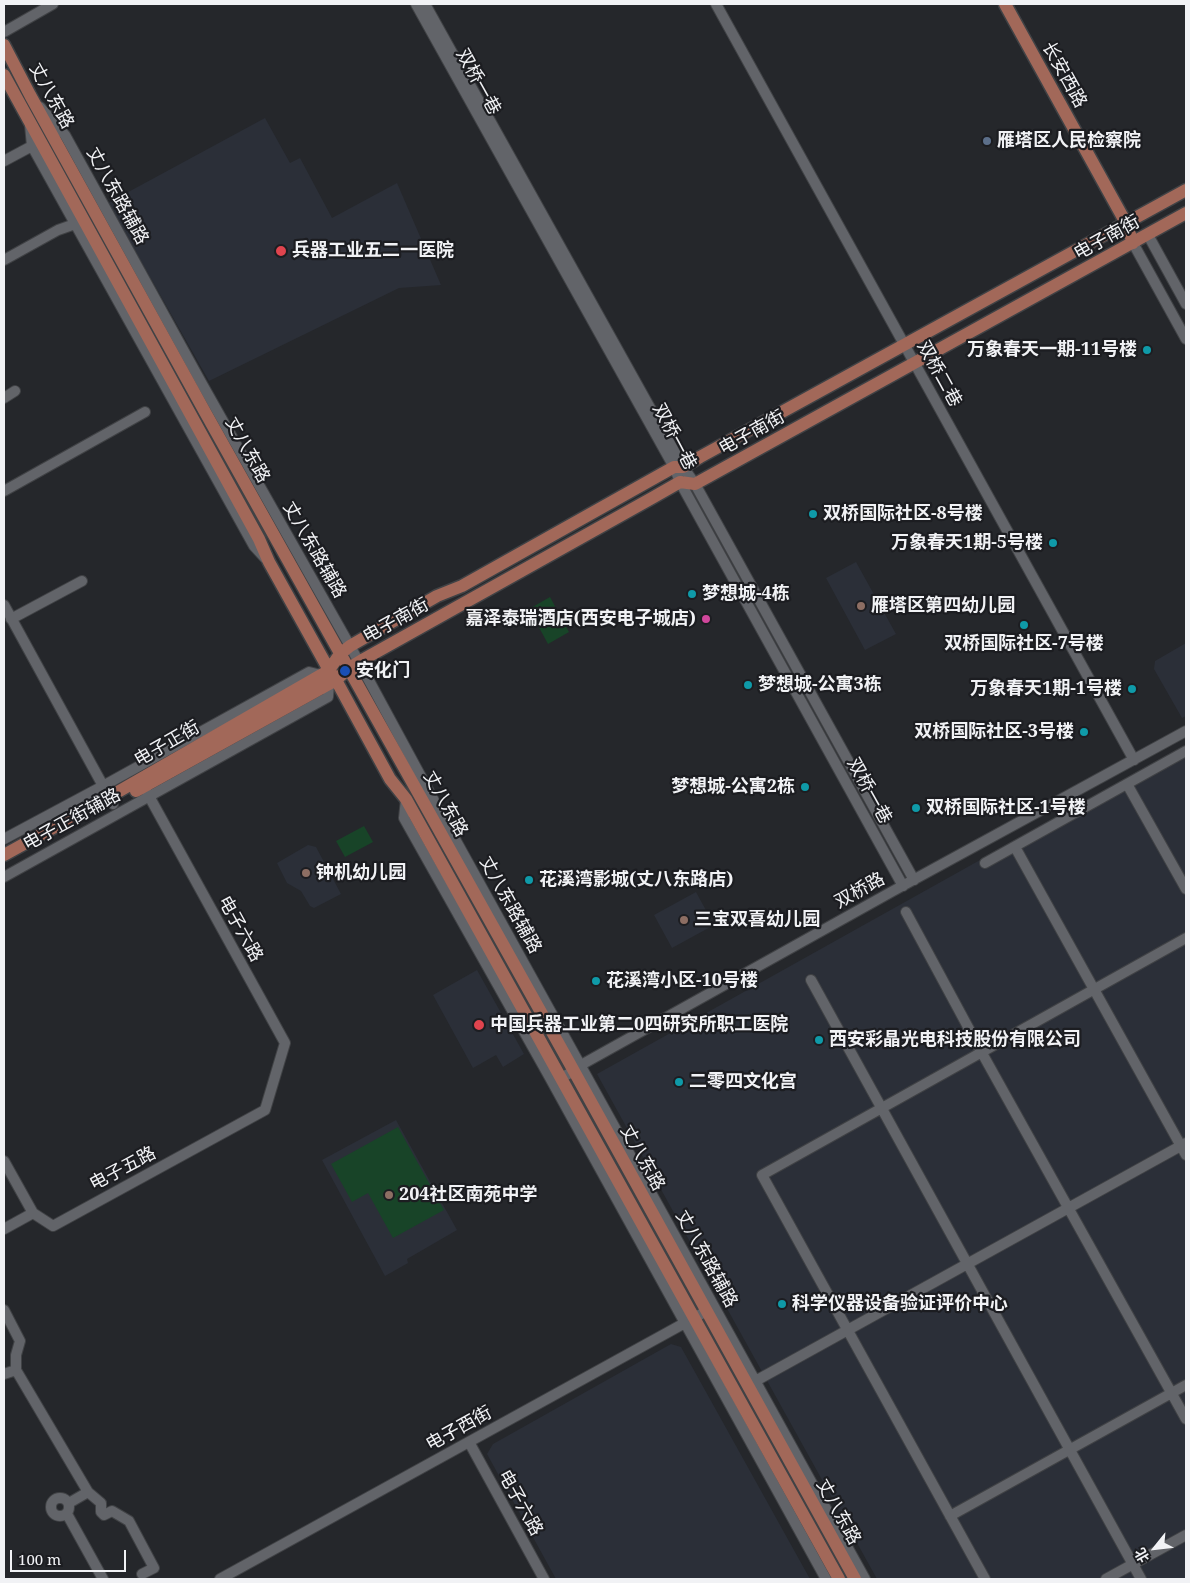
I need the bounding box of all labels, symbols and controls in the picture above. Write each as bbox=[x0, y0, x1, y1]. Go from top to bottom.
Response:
street label: 长安西路 bbox=[1037, 38, 1091, 112]
street label: 双桥一巷 bbox=[451, 45, 505, 119]
street label: 丈八东路 bbox=[24, 59, 78, 133]
place label: 雁塔区人民检察院 bbox=[997, 130, 1141, 152]
marker: 雁塔区人民检察院 bbox=[981, 135, 993, 147]
street label: 丈八东路辅路 bbox=[81, 144, 153, 248]
street label: 电子南街 bbox=[1070, 211, 1144, 265]
place label: 兵器工业五二一医院 bbox=[292, 240, 454, 262]
marker: 兵器工业五二一医院 bbox=[274, 244, 288, 258]
street label: 双桥二巷 bbox=[912, 337, 966, 411]
place label: 万象春天一期-11号楼 bbox=[967, 339, 1137, 361]
marker: 万象春天一期-11号楼 bbox=[1141, 344, 1153, 356]
street label: 双桥一巷 bbox=[648, 400, 700, 474]
street label: 电子南街 bbox=[715, 406, 789, 460]
street label: 丈八东路 bbox=[220, 413, 274, 487]
street label: 丈八东路辅路 bbox=[278, 498, 350, 602]
place label: 双桥国际社区-8号楼 bbox=[823, 503, 983, 525]
marker: 双桥国际社区-8号楼 bbox=[807, 508, 819, 520]
place label: 万象春天1期-5号楼 bbox=[891, 532, 1043, 554]
marker: 万象春天1期-5号楼 bbox=[1047, 537, 1059, 549]
place label: 梦想城-4栋 bbox=[702, 583, 790, 605]
marker: 梦想城-4栋 bbox=[686, 588, 698, 600]
street label: 电子南街 bbox=[359, 594, 433, 648]
place label: 雁塔区第四幼儿园 bbox=[871, 595, 1015, 617]
marker: 雁塔区第四幼儿园 bbox=[855, 600, 867, 612]
place label: 嘉泽泰瑞酒店(西安电子城店) bbox=[466, 608, 696, 630]
marker: 嘉泽泰瑞酒店(西安电子城店) bbox=[700, 613, 712, 625]
marker: 双桥国际社区-7号楼 bbox=[1018, 619, 1030, 631]
place label: 双桥国际社区-7号楼 bbox=[944, 633, 1104, 655]
place label: 安化门 bbox=[356, 660, 410, 682]
marker: 安化门 bbox=[338, 664, 352, 678]
place label: 梦想城-公寓3栋 bbox=[758, 674, 882, 696]
place label: 万象春天1期-1号楼 bbox=[970, 678, 1122, 700]
marker: 梦想城-公寓3栋 bbox=[742, 679, 754, 691]
marker: 万象春天1期-1号楼 bbox=[1126, 683, 1138, 695]
street label: 电子正街 bbox=[130, 717, 204, 771]
place label: 双桥国际社区-3号楼 bbox=[914, 721, 1074, 743]
marker: 双桥国际社区-3号楼 bbox=[1078, 726, 1090, 738]
street label: 双桥一巷 bbox=[842, 754, 896, 828]
street label: 丈八东路 bbox=[418, 767, 472, 841]
place label: 梦想城-公寓2栋 bbox=[671, 776, 795, 798]
marker: 梦想城-公寓2栋 bbox=[799, 781, 811, 793]
street label: 电子正街辅路 bbox=[20, 784, 124, 856]
place label: 双桥国际社区-1号楼 bbox=[926, 797, 1086, 819]
marker: 双桥国际社区-1号楼 bbox=[910, 802, 922, 814]
street label: 丈八东路辅路 bbox=[474, 853, 546, 957]
place label: 钟机幼儿园 bbox=[316, 862, 406, 884]
marker: 钟机幼儿园 bbox=[300, 867, 312, 879]
street label: 双桥路 bbox=[831, 868, 889, 914]
place label: 花溪湾影城(丈八东路店) bbox=[539, 869, 733, 891]
marker: 花溪湾影城(丈八东路店) bbox=[523, 874, 535, 886]
street label: 电子六路 bbox=[213, 892, 267, 966]
place label: 三宝双喜幼儿园 bbox=[694, 909, 820, 931]
marker: 三宝双喜幼儿园 bbox=[678, 914, 690, 926]
place label: 花溪湾小区-10号楼 bbox=[606, 970, 758, 992]
marker: 花溪湾小区-10号楼 bbox=[590, 975, 602, 987]
place label: 中国兵器工业第二0四研究所职工医院 bbox=[490, 1014, 788, 1036]
marker: 中国兵器工业第二0四研究所职工医院 bbox=[472, 1018, 486, 1032]
place label: 西安彩晶光电科技股份有限公司 bbox=[829, 1029, 1081, 1051]
marker: 西安彩晶光电科技股份有限公司 bbox=[813, 1034, 825, 1046]
place label: 二零四文化宫 bbox=[689, 1071, 797, 1093]
marker: 二零四文化宫 bbox=[673, 1076, 685, 1088]
street label: 丈八东路 bbox=[615, 1121, 669, 1195]
street label: 电子五路 bbox=[86, 1143, 160, 1195]
place label: 204社区南苑中学 bbox=[399, 1184, 538, 1206]
marker: 204社区南苑中学 bbox=[383, 1189, 395, 1201]
street label: 丈八东路辅路 bbox=[670, 1207, 742, 1311]
place label: 科学仪器设备验证评价中心 bbox=[792, 1293, 1008, 1315]
marker: 科学仪器设备验证评价中心 bbox=[776, 1298, 788, 1310]
street label: 电子西街 bbox=[422, 1402, 496, 1456]
street label: 电子六路 bbox=[493, 1466, 547, 1540]
street label: 丈八东路 bbox=[811, 1475, 865, 1549]
north arrow bbox=[1130, 1523, 1180, 1573]
scale bar bbox=[12, 1540, 129, 1572]
text: 北 bbox=[1130, 1545, 1153, 1566]
text: 100 m bbox=[18, 1549, 61, 1569]

